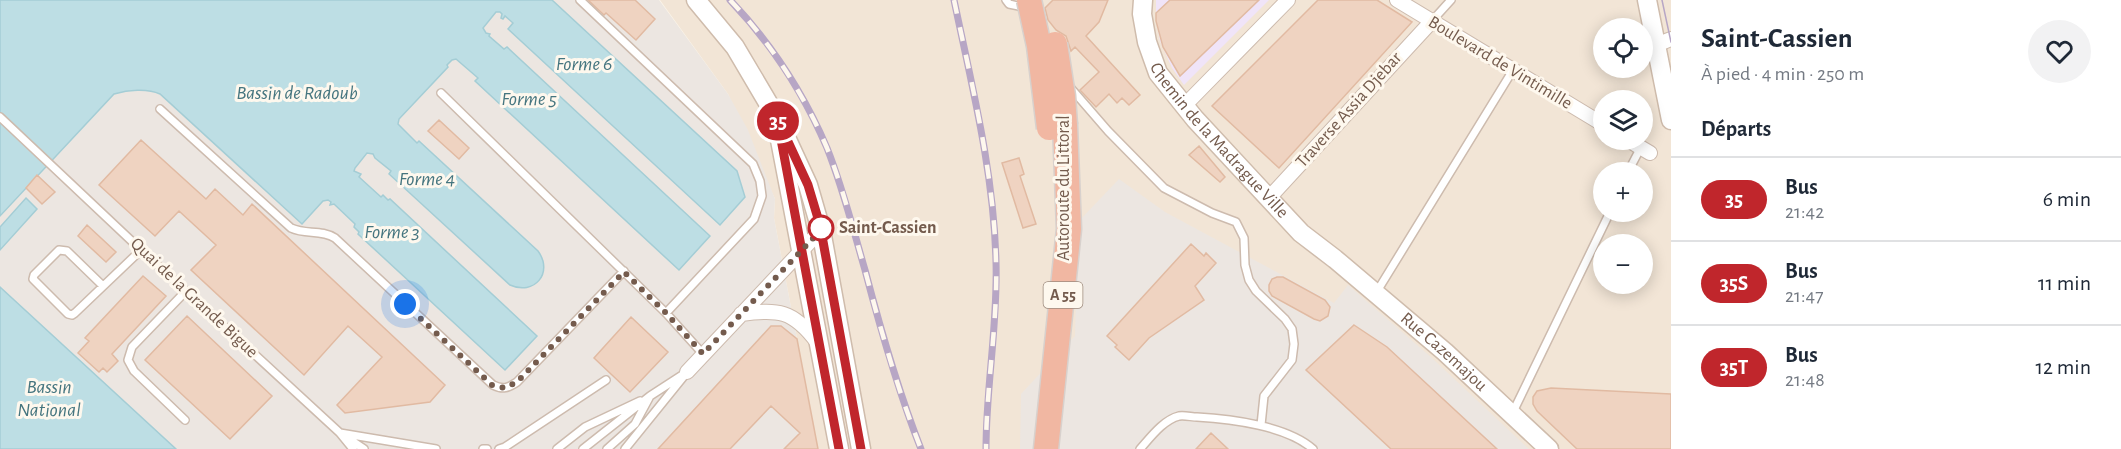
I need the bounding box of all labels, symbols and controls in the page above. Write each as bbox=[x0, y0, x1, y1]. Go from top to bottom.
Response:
street label: Boulevard de Vintimille bbox=[1425, 13, 1575, 113]
map controls bbox=[1593, 18, 1653, 294]
button: locate bbox=[1593, 18, 1653, 78]
button: heart bbox=[2028, 20, 2091, 83]
text: Saint-Cassien bbox=[1701, 25, 1853, 53]
street label: Traverse Assia Djebar bbox=[1293, 49, 1406, 171]
water label: Forme 6 bbox=[556, 54, 612, 74]
street label: Chemin de la Madrague Ville bbox=[1146, 61, 1292, 222]
text: À pied · 4 min · 250 m bbox=[1701, 64, 1864, 84]
water label: Bassin de Radoub bbox=[236, 83, 358, 103]
water label: Forme 5 bbox=[501, 89, 557, 109]
button: layers bbox=[1593, 90, 1653, 150]
line badge: 35 bbox=[751, 102, 805, 140]
text: 35 bbox=[769, 111, 787, 132]
street label: Autoroute du Littoral bbox=[1055, 115, 1073, 261]
text: Départs bbox=[1701, 118, 1771, 140]
button: + bbox=[1593, 162, 1653, 222]
water label: Forme 4 bbox=[399, 169, 455, 189]
text: Bus bbox=[1785, 176, 1818, 198]
text: 6 min bbox=[2043, 188, 2091, 210]
text: 35 bbox=[1725, 189, 1743, 210]
text: 21:42 bbox=[1785, 202, 1824, 222]
marker: Saint-Cassien bbox=[808, 215, 834, 241]
place label: Saint-Cassien bbox=[839, 219, 937, 237]
water label: Forme 3 bbox=[364, 222, 420, 242]
street label: Quai de la Grande Bigue bbox=[127, 234, 261, 362]
button: − bbox=[1593, 234, 1653, 294]
text: Bus bbox=[1785, 260, 1818, 282]
text: 11 min bbox=[2038, 272, 2091, 294]
text: 35S bbox=[1720, 273, 1748, 294]
road number: A 55 bbox=[1044, 282, 1082, 308]
text: 21:47 bbox=[1785, 286, 1824, 306]
your location bbox=[390, 289, 420, 319]
street label: Rue Cazemajou bbox=[1397, 309, 1490, 395]
text: Bus bbox=[1785, 344, 1818, 366]
text: 12 min bbox=[2036, 356, 2091, 378]
text: 35T bbox=[1720, 357, 1748, 378]
text: 21:48 bbox=[1785, 370, 1825, 390]
water label: Bassin National bbox=[17, 377, 81, 420]

